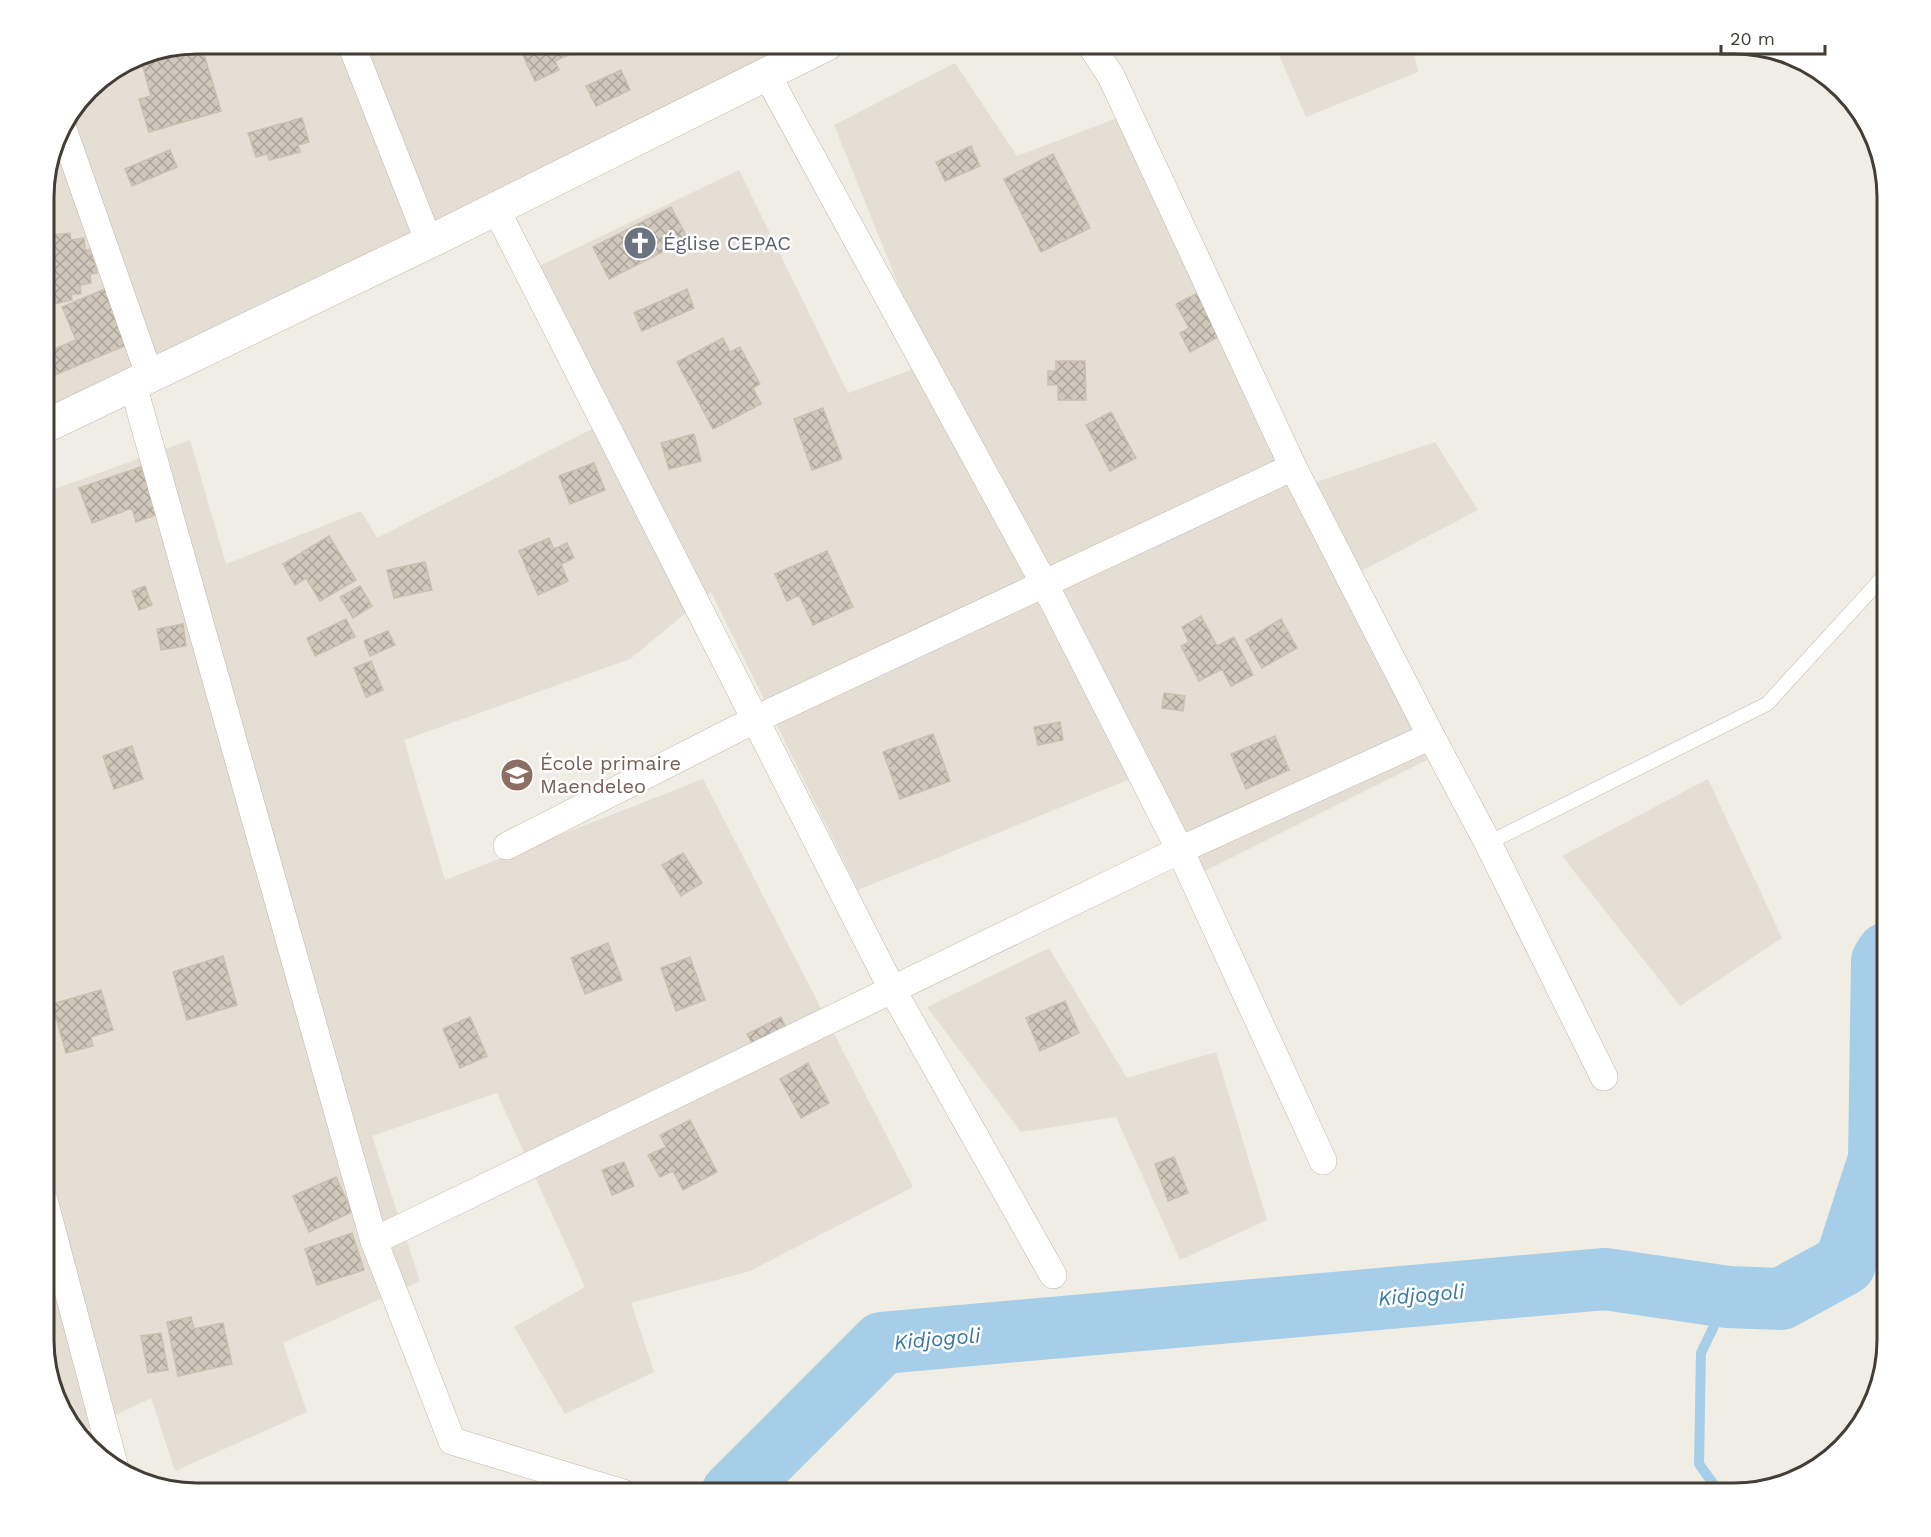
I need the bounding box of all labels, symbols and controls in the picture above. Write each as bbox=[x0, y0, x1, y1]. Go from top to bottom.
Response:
scale bar bbox=[1721, 18, 1824, 56]
text: 20 m bbox=[1730, 28, 1775, 49]
church icon: Église CEPAC bbox=[622, 225, 658, 261]
place label: Église CEPAC bbox=[663, 231, 791, 255]
place label: École primaire Maendeleo bbox=[540, 751, 681, 798]
school or university icon: École primaire Maendeleo bbox=[499, 757, 535, 793]
water label: Kidjogoli bbox=[1377, 1278, 1466, 1311]
water label: Kidjogoli bbox=[893, 1322, 982, 1355]

